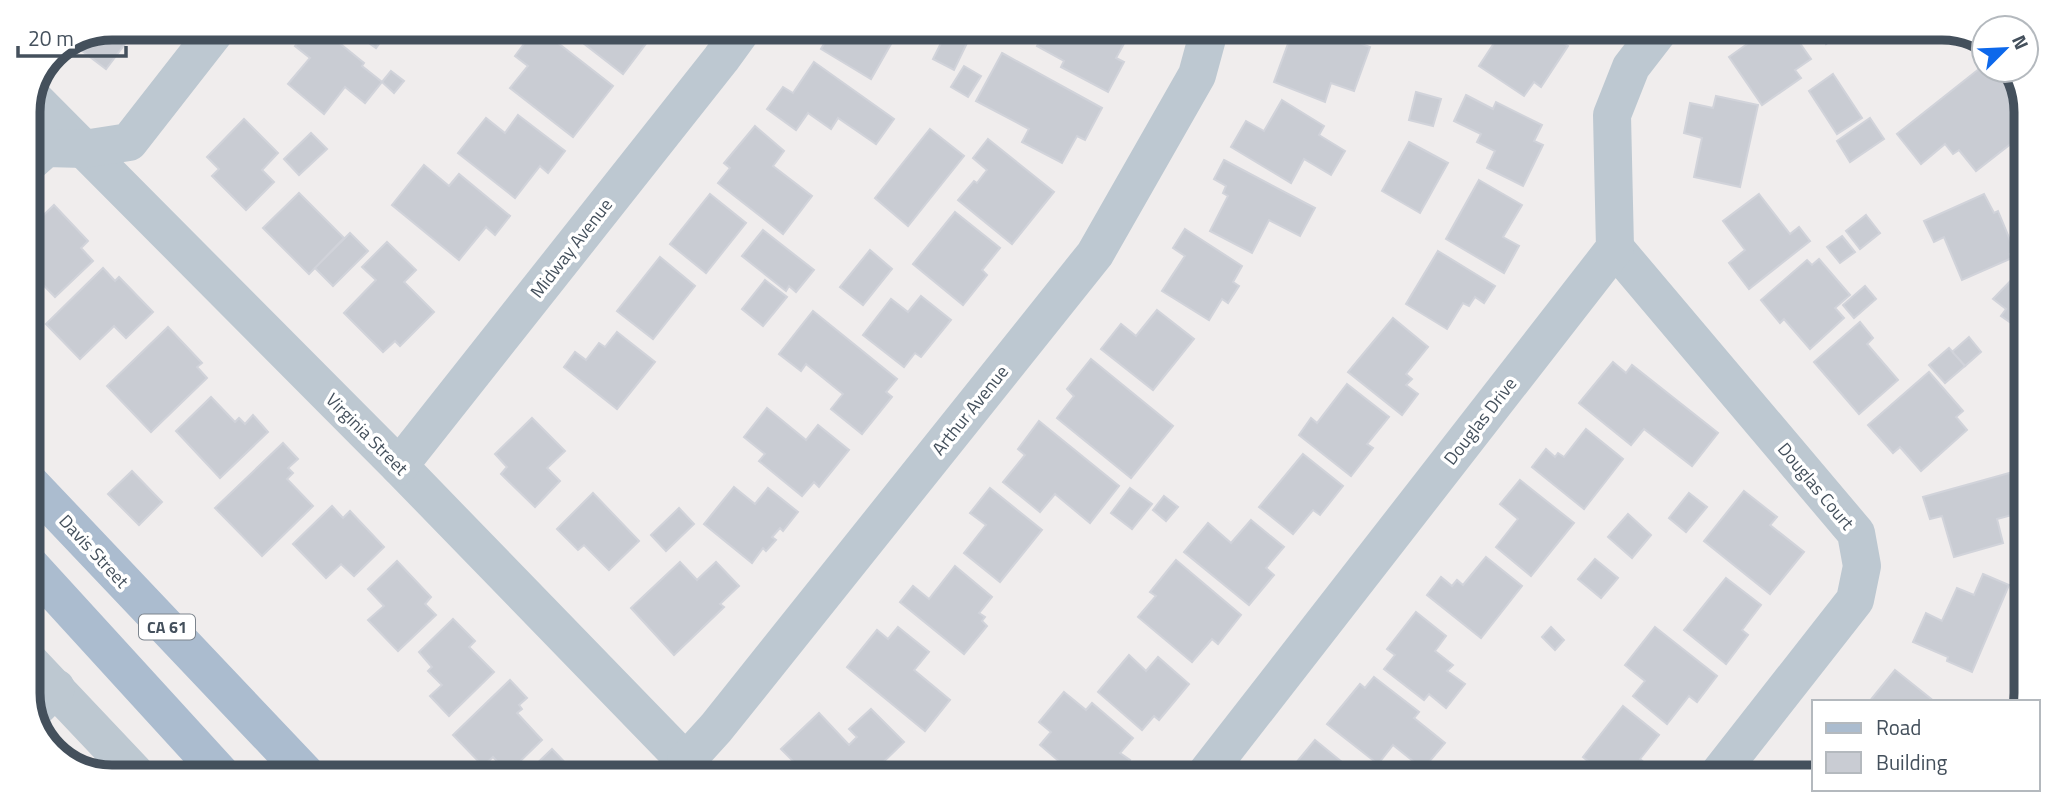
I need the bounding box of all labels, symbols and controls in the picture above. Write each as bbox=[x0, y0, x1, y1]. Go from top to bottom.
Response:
scale bar bbox=[18, 14, 126, 58]
north arrow bbox=[1970, 14, 2040, 84]
text: 20 m bbox=[28, 22, 74, 54]
text: N bbox=[2005, 30, 2037, 54]
street label: Midway Avenue bbox=[523, 192, 619, 304]
street label: Arthur Avenue bbox=[925, 359, 1015, 461]
street label: Douglas Drive bbox=[1437, 371, 1523, 471]
street label: Virginia Street bbox=[320, 387, 415, 482]
street label: Douglas Court bbox=[1771, 436, 1861, 536]
street label: Davis Street bbox=[53, 508, 136, 594]
road number: CA 61 bbox=[139, 614, 195, 640]
legend bbox=[1812, 700, 2040, 791]
text: Road bbox=[1876, 711, 1921, 743]
text: Building bbox=[1876, 746, 1948, 778]

